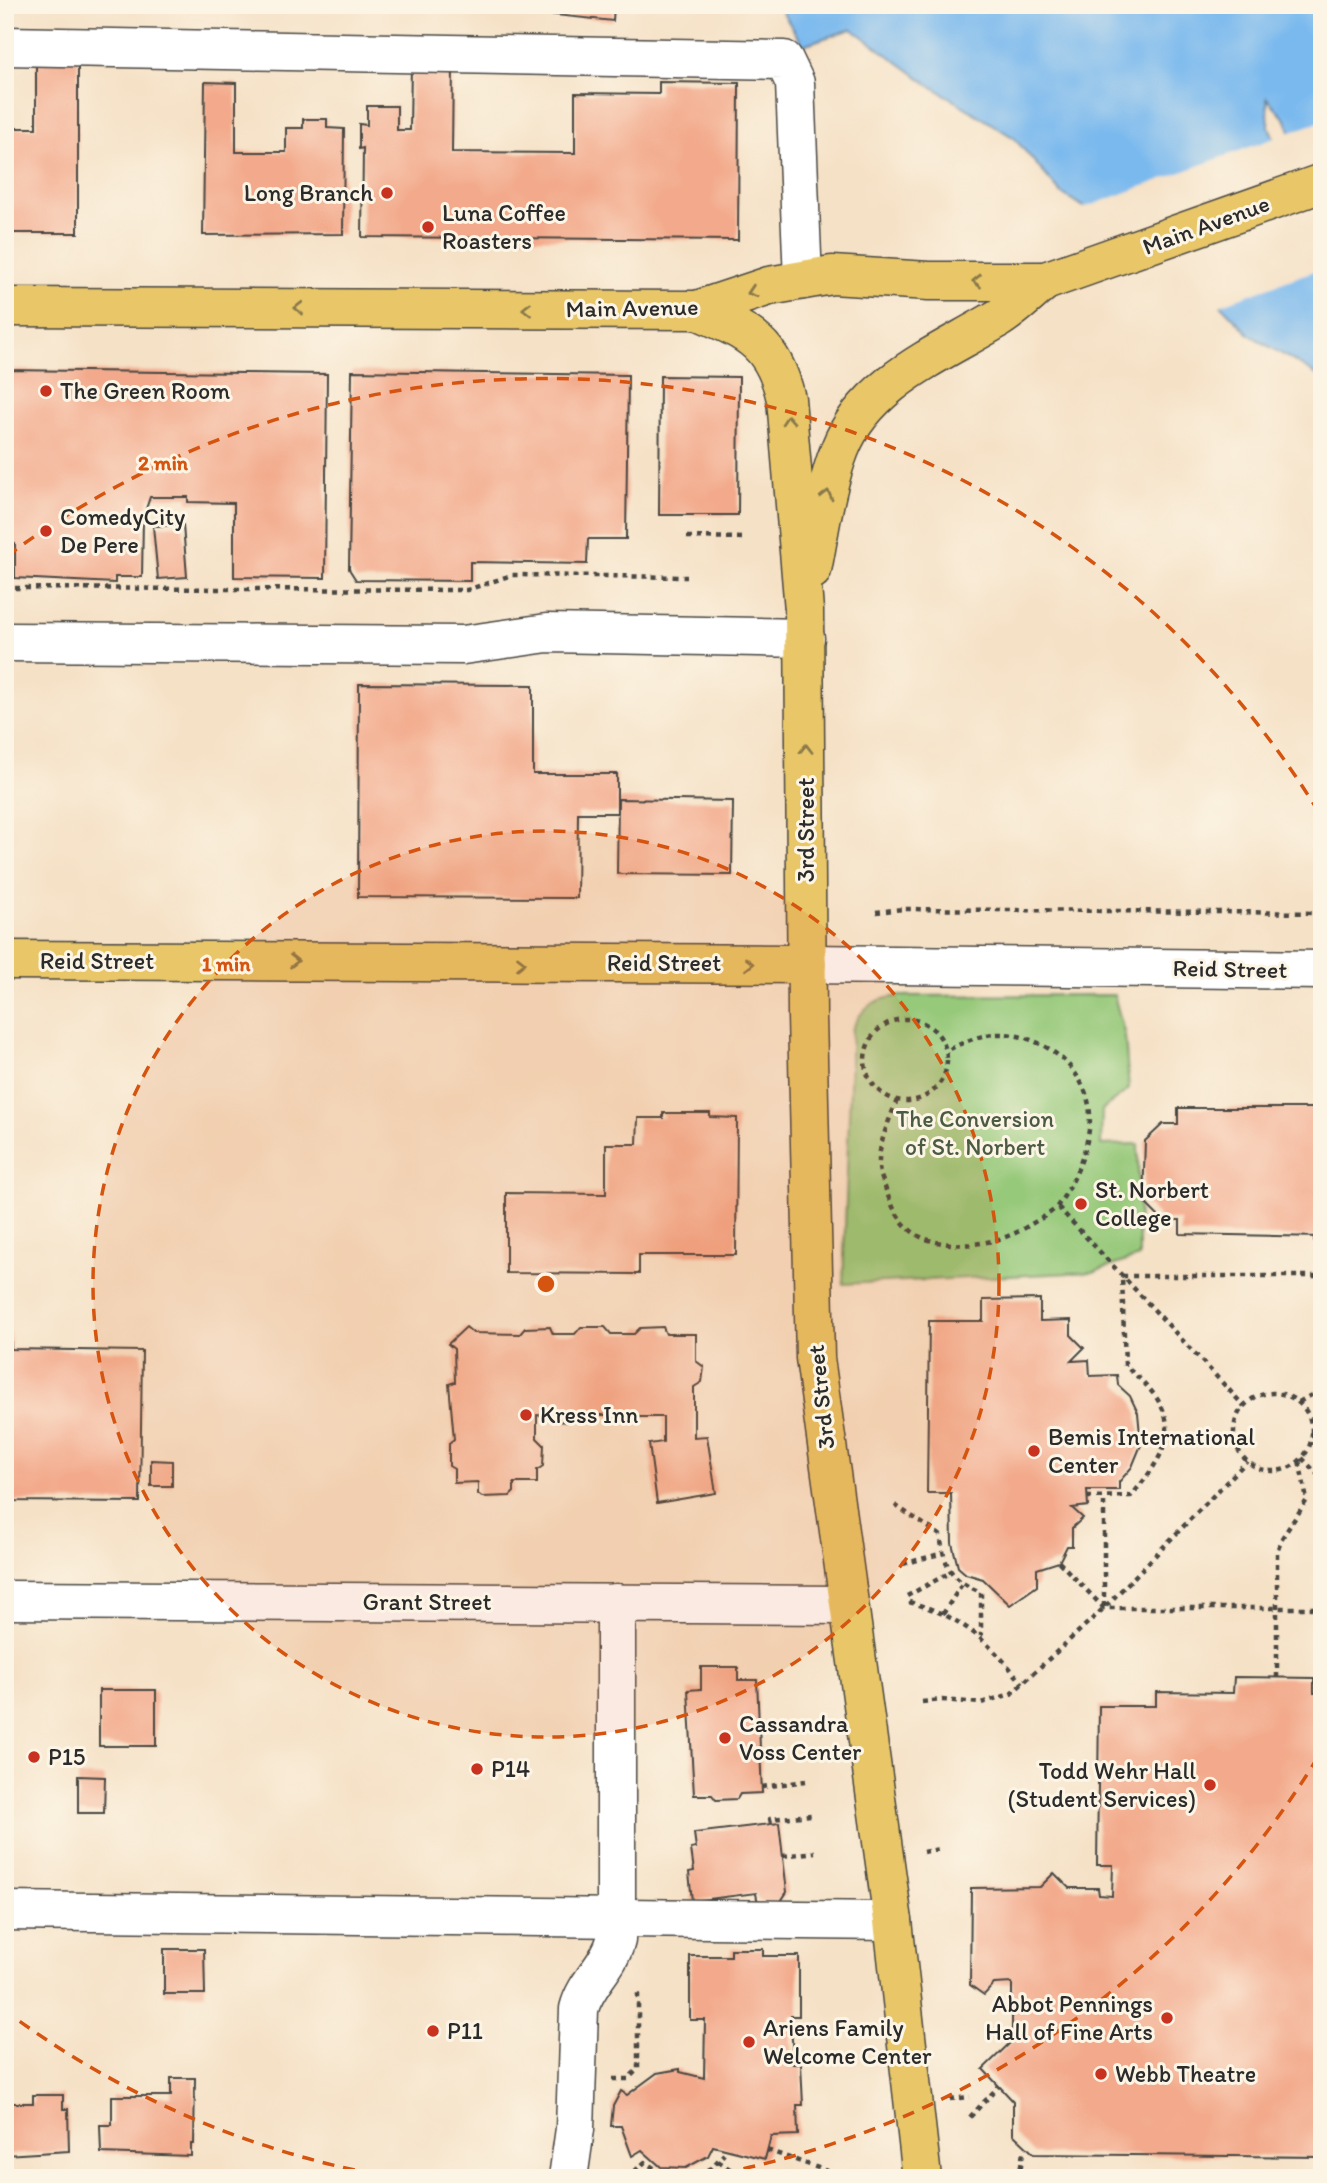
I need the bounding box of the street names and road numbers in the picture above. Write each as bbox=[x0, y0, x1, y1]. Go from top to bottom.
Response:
street label: Main Avenue bbox=[1138, 188, 1273, 261]
street label: Main Avenue bbox=[565, 292, 699, 323]
street label: 3rd Street bbox=[791, 778, 820, 882]
street label: Reid Street bbox=[40, 946, 154, 975]
street label: Reid Street bbox=[607, 948, 721, 977]
street label: Reid Street bbox=[1172, 953, 1288, 984]
street label: 3rd Street bbox=[801, 1343, 840, 1451]
street label: Grant Street bbox=[362, 1587, 492, 1616]

